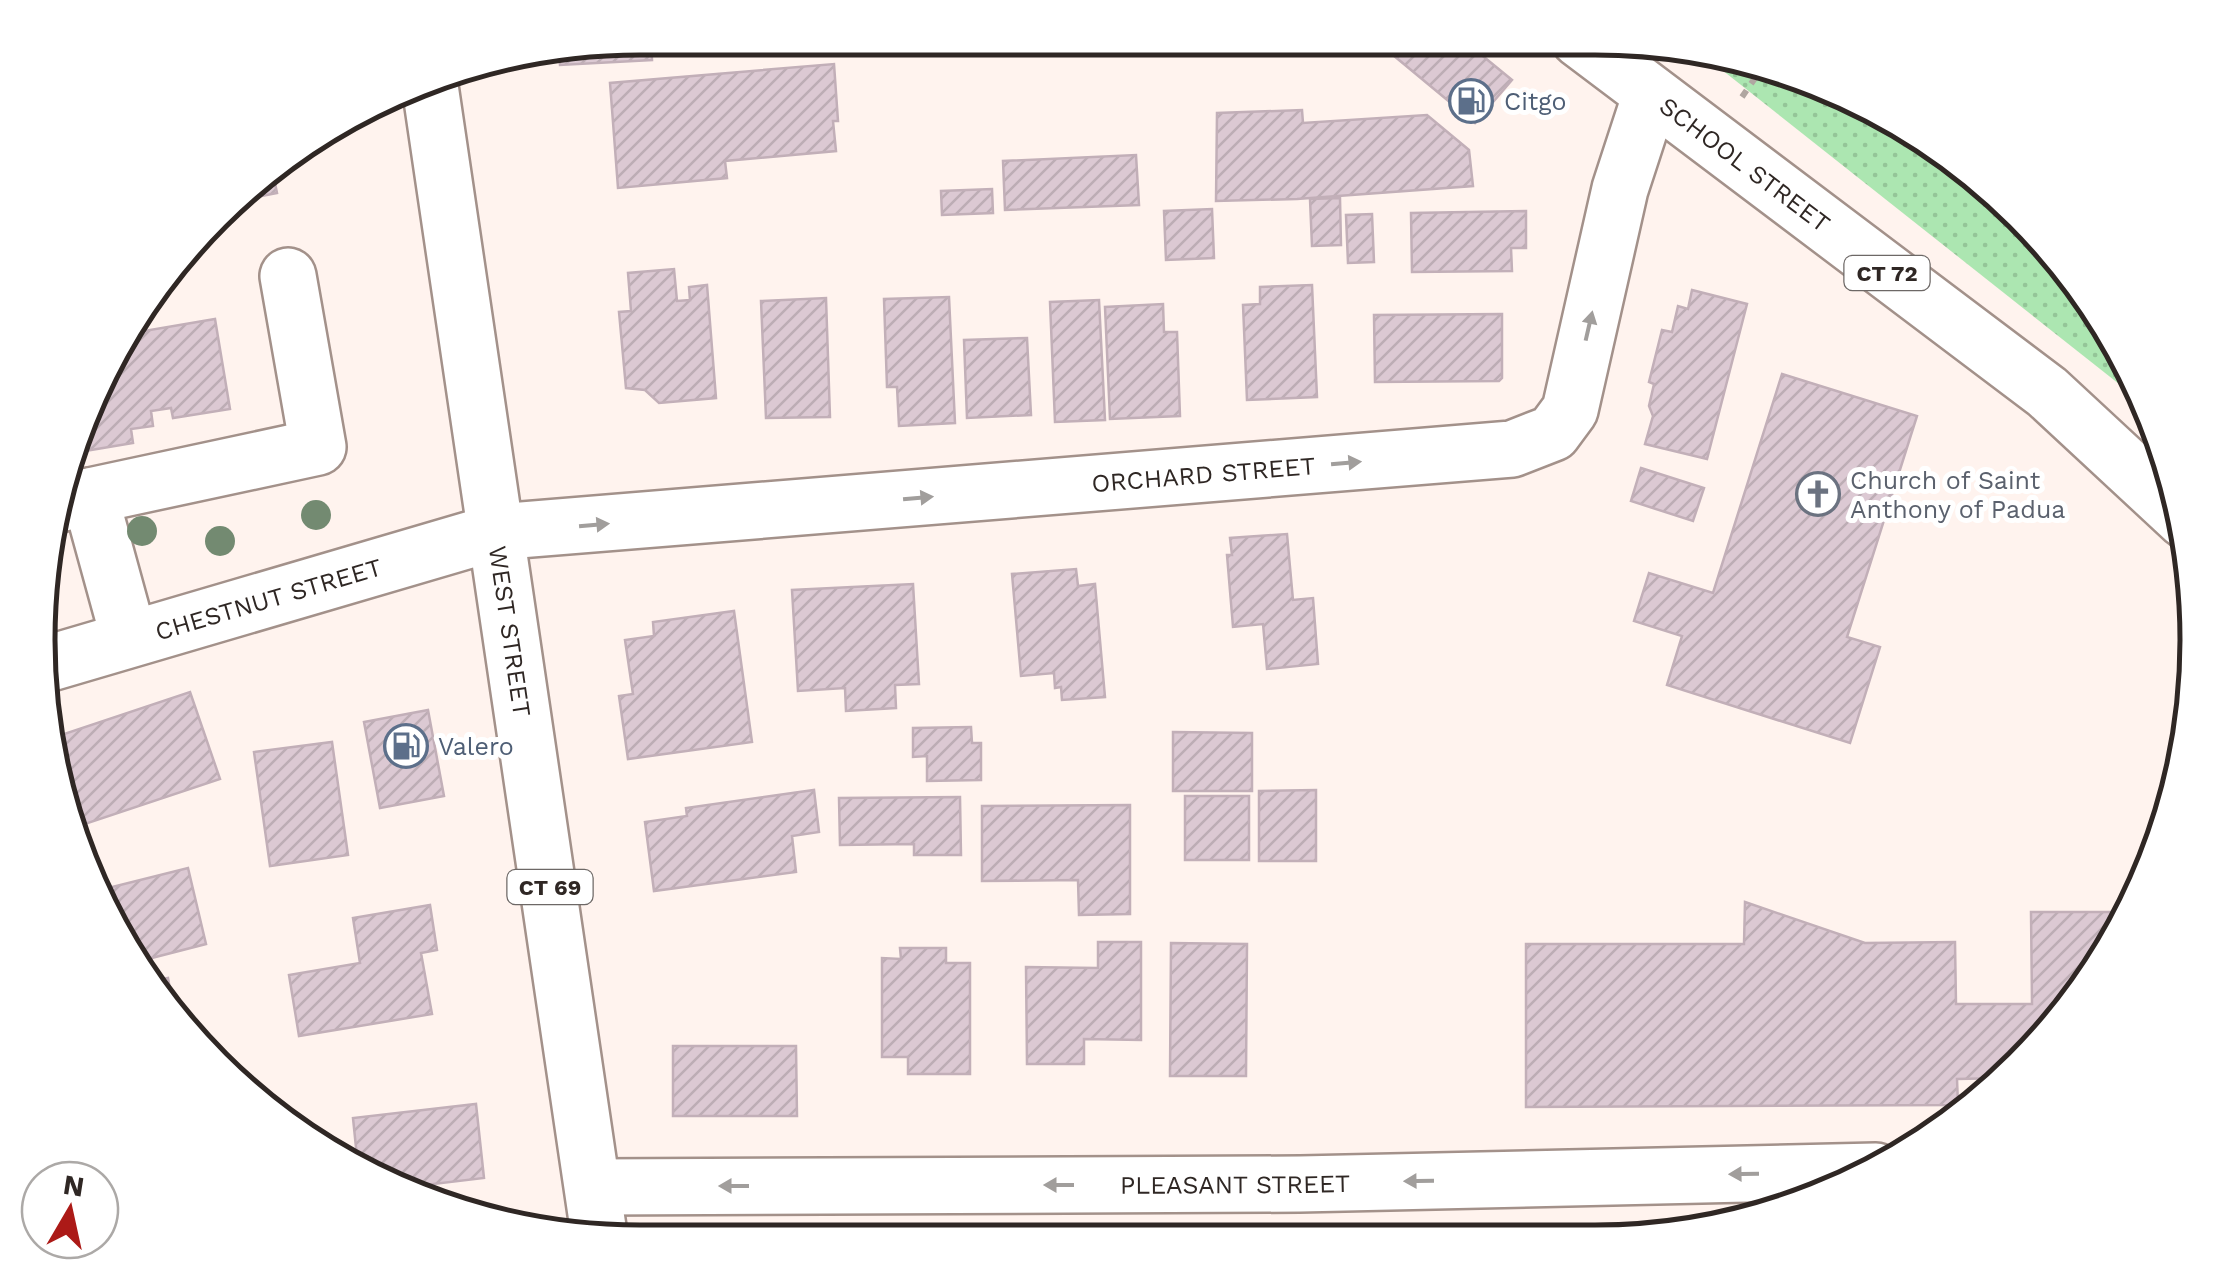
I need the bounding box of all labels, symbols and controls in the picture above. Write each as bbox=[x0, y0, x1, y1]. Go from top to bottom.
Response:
fuel station icon: Citgo bbox=[1448, 78, 1494, 124]
place label: Citgo bbox=[1504, 87, 1567, 116]
street label: SCHOOL STREET bbox=[1654, 91, 1836, 238]
road number: CT 72 bbox=[1844, 256, 1930, 290]
one-way arrow bbox=[1582, 310, 1597, 341]
street label: ORCHARD STREET bbox=[1090, 451, 1316, 498]
one-way arrow bbox=[1331, 454, 1362, 470]
place label: Church of Saint Anthony of Padua bbox=[1850, 466, 2065, 524]
church icon: Church of Saint Anthony of Padua bbox=[1795, 471, 1841, 517]
one-way arrow bbox=[902, 490, 934, 506]
one-way arrow bbox=[578, 517, 610, 533]
street label: WEST STREET bbox=[483, 544, 537, 718]
street label: CHESTNUT STREET bbox=[152, 552, 385, 646]
fuel station icon: Valero bbox=[383, 723, 429, 769]
place label: Valero bbox=[438, 732, 514, 761]
road number: CT 69 bbox=[508, 870, 592, 904]
north arrow bbox=[20, 1160, 120, 1260]
one-way arrow bbox=[1727, 1166, 1759, 1182]
text: N bbox=[61, 1168, 87, 1204]
street label: PLEASANT STREET bbox=[1120, 1168, 1350, 1199]
one-way arrow bbox=[1402, 1174, 1434, 1190]
one-way arrow bbox=[1042, 1177, 1074, 1193]
one-way arrow bbox=[717, 1178, 749, 1194]

